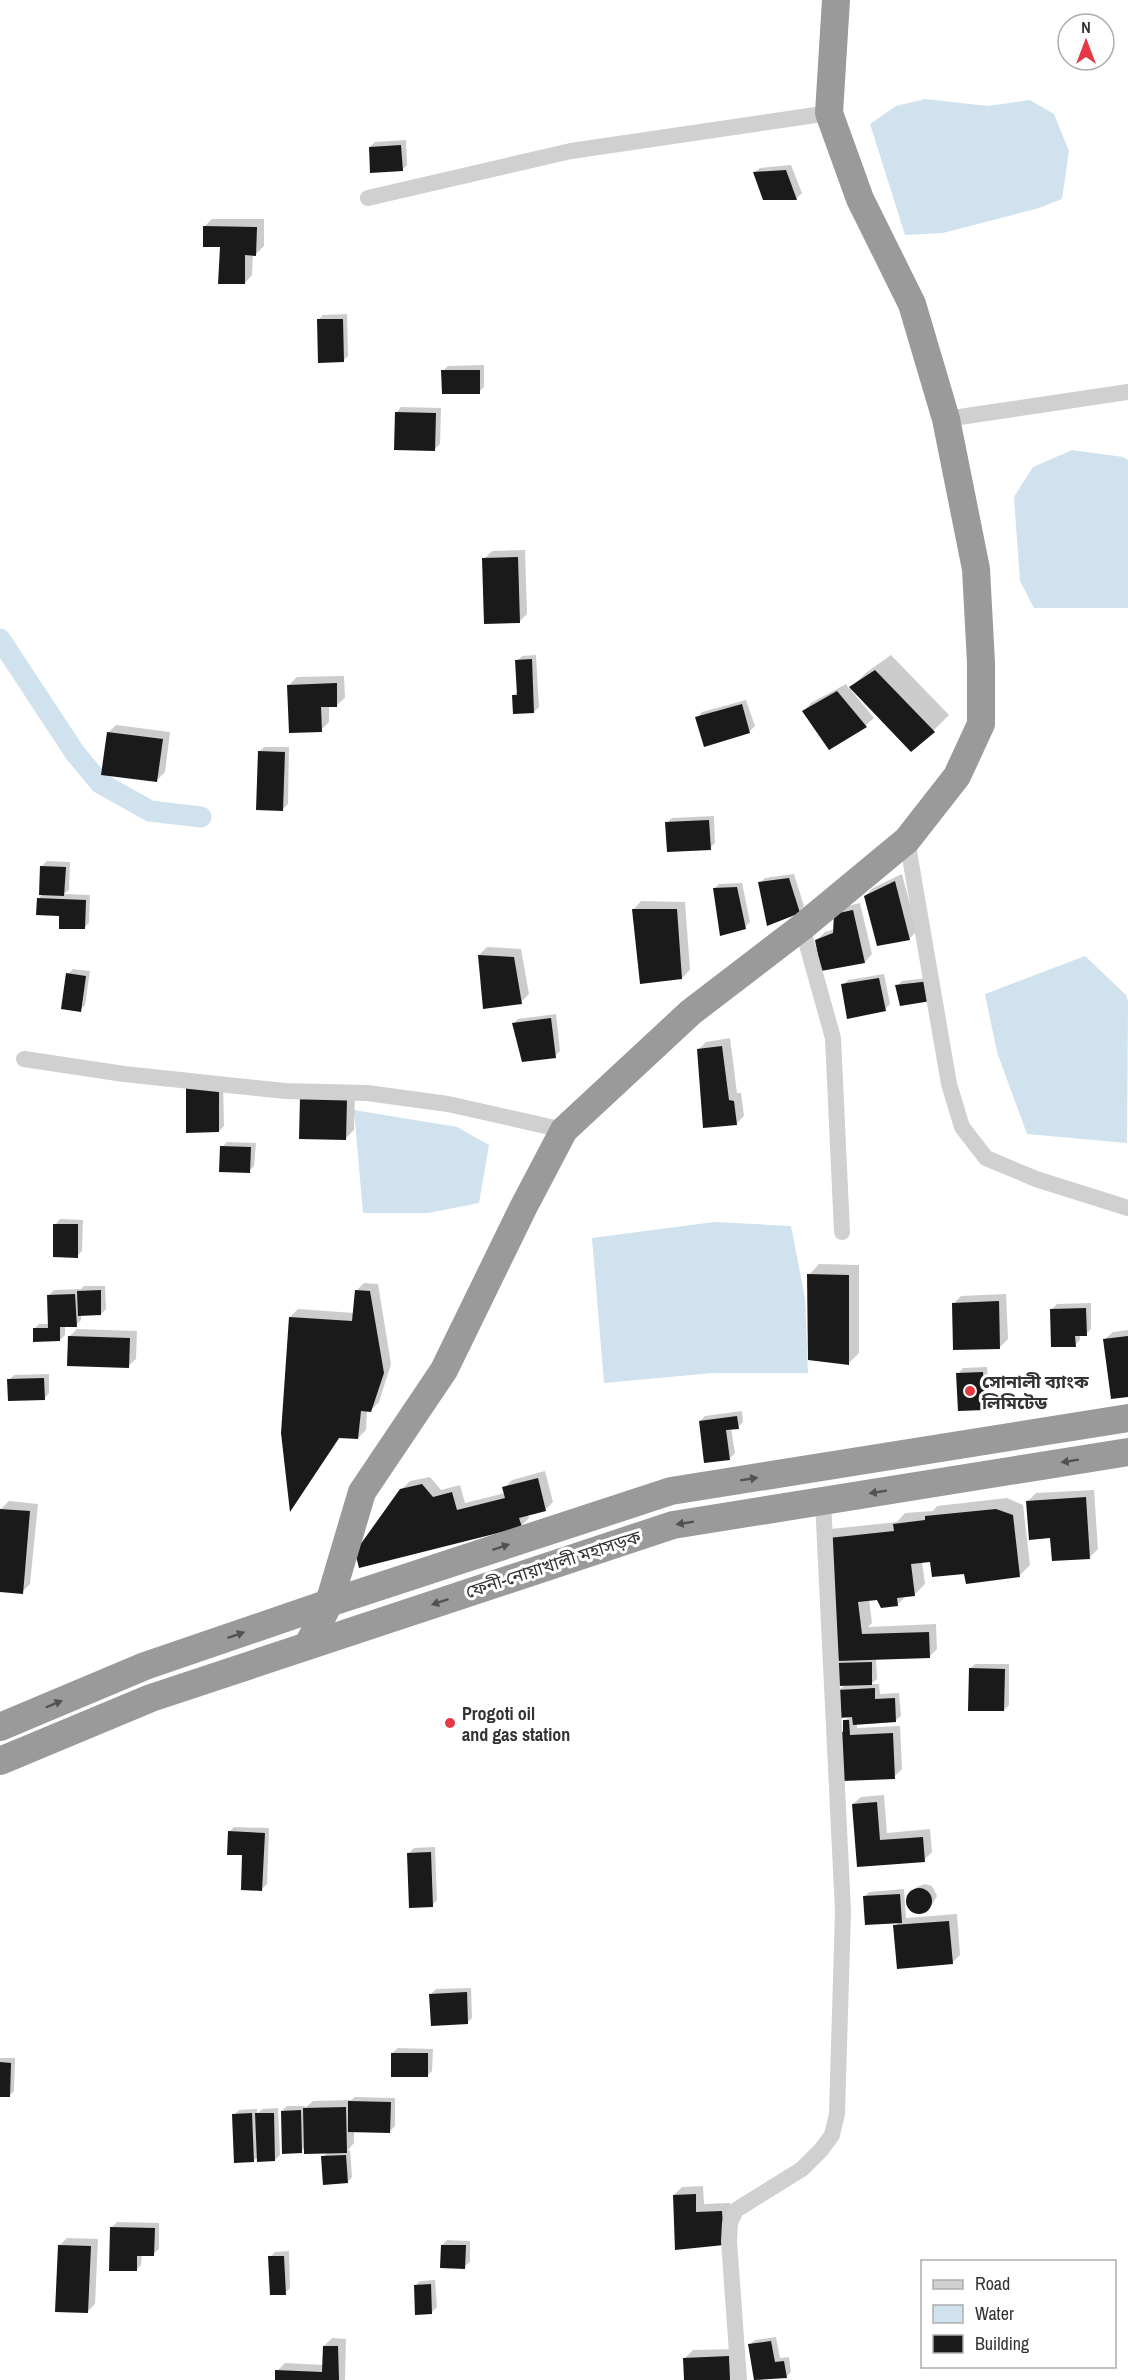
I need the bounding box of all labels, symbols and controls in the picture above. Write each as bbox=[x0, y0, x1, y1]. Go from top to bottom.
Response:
north arrow bbox=[1056, 12, 1116, 72]
text: N bbox=[1081, 16, 1091, 38]
place label: সোনালী ব্যাংক লিমিটেড bbox=[981, 1369, 1089, 1415]
marker: সোনালী ব্যাংক লিমিটেড bbox=[963, 1384, 977, 1398]
one-way arrow bbox=[1061, 1457, 1080, 1466]
one-way arrow bbox=[740, 1474, 759, 1483]
one-way arrow bbox=[868, 1488, 887, 1497]
one-way arrow bbox=[676, 1518, 695, 1527]
street label: ফেনী-নোয়াখালী মহাসড়ক bbox=[462, 1524, 644, 1604]
one-way arrow bbox=[492, 1541, 510, 1551]
one-way arrow bbox=[431, 1598, 449, 1607]
one-way arrow bbox=[227, 1629, 245, 1639]
one-way arrow bbox=[45, 1699, 63, 1708]
place label: Progoti oil and gas station bbox=[462, 1701, 570, 1747]
marker: Progoti oil and gas station bbox=[443, 1716, 457, 1730]
legend bbox=[921, 2260, 1116, 2368]
text: Road bbox=[975, 2271, 1010, 2296]
text: Water bbox=[975, 2301, 1014, 2326]
text: Building bbox=[975, 2331, 1030, 2356]

